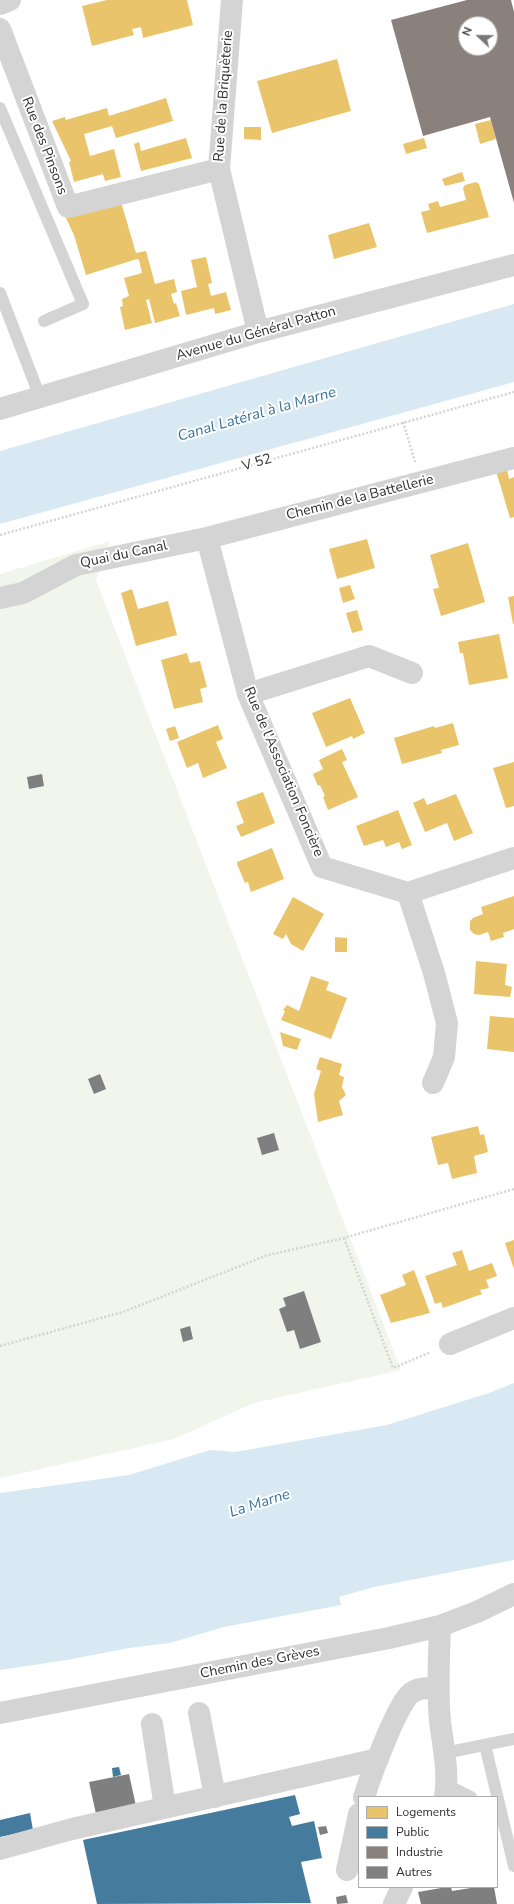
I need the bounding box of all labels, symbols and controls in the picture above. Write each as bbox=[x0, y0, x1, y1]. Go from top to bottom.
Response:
north arrow bbox=[458, 16, 498, 56]
text: N bbox=[459, 25, 476, 38]
street label: Rue de la Briquèterie bbox=[211, 30, 237, 162]
street label: Rue des Pinsons bbox=[18, 95, 70, 197]
street label: Avenue du Général Patton bbox=[174, 303, 338, 365]
water label: Canal Latéral à la Marne bbox=[176, 384, 338, 446]
street label: V 52 bbox=[240, 451, 274, 475]
street label: Chemin de la Battellerie bbox=[285, 472, 435, 524]
street label: Quai du Canal bbox=[79, 538, 169, 572]
street label: Rue de l'Association Foncière bbox=[240, 685, 326, 859]
water label: La Marne bbox=[227, 1486, 293, 1522]
street label: Chemin des Grèves bbox=[199, 1643, 321, 1683]
legend bbox=[358, 1796, 498, 1888]
text: Logements bbox=[396, 1804, 456, 1820]
text: Public bbox=[396, 1824, 429, 1840]
text: Industrie bbox=[396, 1844, 443, 1860]
text: Autres bbox=[396, 1864, 432, 1880]

